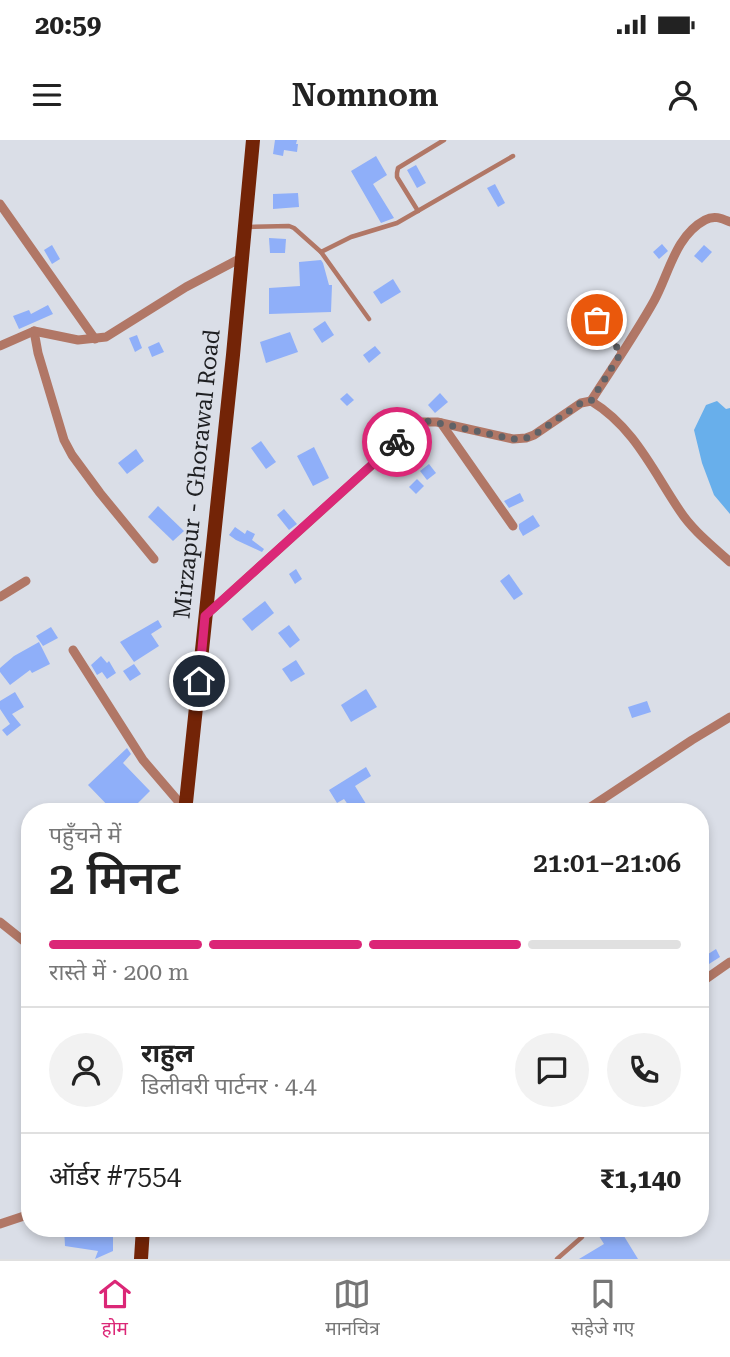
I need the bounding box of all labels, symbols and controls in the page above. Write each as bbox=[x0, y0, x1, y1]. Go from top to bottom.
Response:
text: 20:59 bbox=[35, 10, 101, 40]
icon: menu bbox=[28, 76, 66, 114]
text: Nomnom bbox=[291, 76, 439, 114]
icon: person bbox=[664, 76, 702, 114]
pin bbox=[567, 290, 627, 350]
icon: bag bbox=[578, 301, 616, 339]
street label: Mirzapur - Ghorawal Road bbox=[168, 328, 226, 620]
courier bbox=[362, 407, 432, 477]
icon: bike bbox=[378, 423, 416, 461]
pin bbox=[169, 651, 229, 711]
icon: home bbox=[180, 662, 218, 700]
text: पहुँचने में bbox=[49, 822, 121, 849]
text: 21:01–21:06 bbox=[533, 848, 681, 878]
text: 2 मिनट bbox=[49, 851, 180, 905]
text: रास्ते में · 200 m bbox=[49, 959, 189, 986]
button: person bbox=[49, 1033, 123, 1107]
button: chat bbox=[515, 1033, 589, 1107]
button: phone bbox=[607, 1033, 681, 1107]
text: राहुल bbox=[141, 1038, 194, 1068]
text: डिलीवरी पार्टनर · 4.4 bbox=[141, 1073, 317, 1100]
text: ऑर्डर #7554 bbox=[49, 1161, 181, 1191]
text: ₹1,140 bbox=[600, 1164, 681, 1194]
tab: होम bbox=[96, 1275, 134, 1343]
tab: मानचित्र bbox=[325, 1275, 380, 1343]
tab: सहेजे गए bbox=[571, 1275, 634, 1343]

